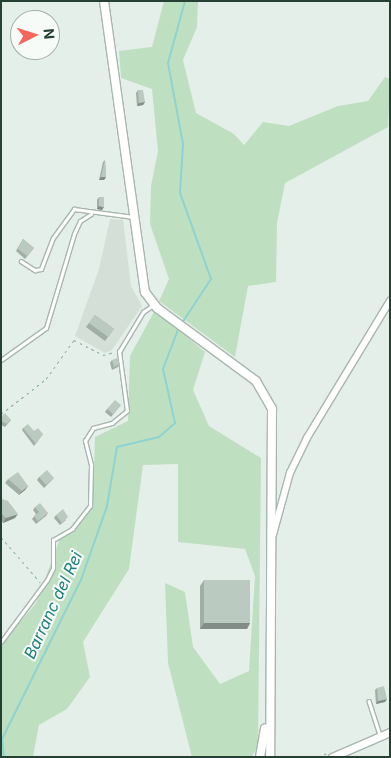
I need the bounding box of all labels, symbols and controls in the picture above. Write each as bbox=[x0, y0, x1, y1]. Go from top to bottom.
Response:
north arrow bbox=[10, 10, 60, 60]
text: N bbox=[41, 28, 58, 40]
water label: Barranc del Rei bbox=[20, 548, 86, 662]

